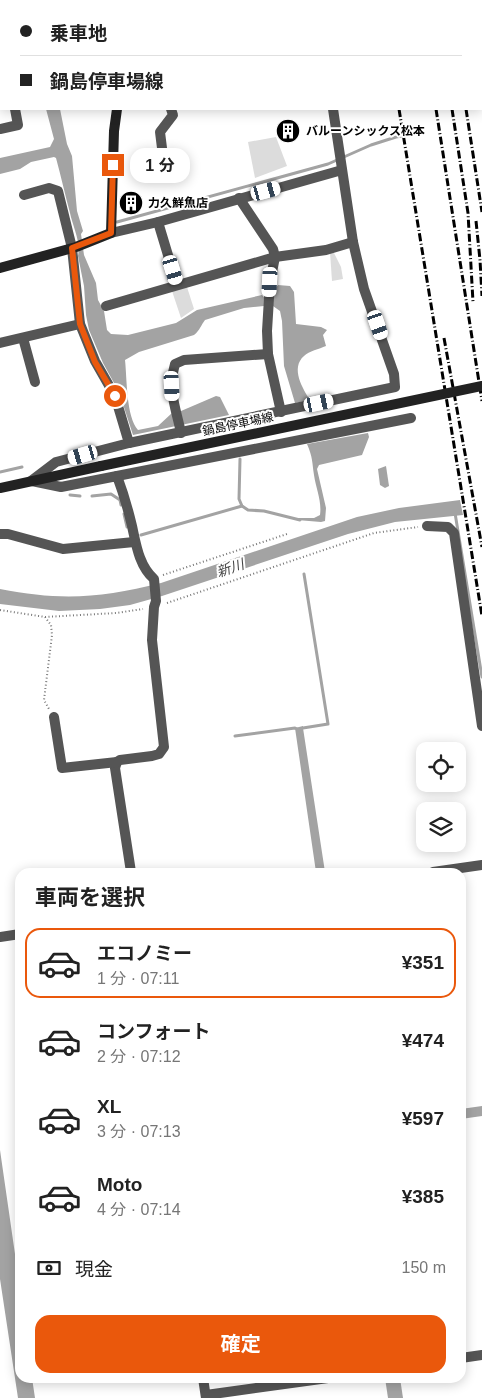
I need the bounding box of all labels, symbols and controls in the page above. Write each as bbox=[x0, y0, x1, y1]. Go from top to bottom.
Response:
text: 乗車地 bbox=[50, 23, 107, 44]
text: 鍋島停車場線 bbox=[50, 71, 164, 92]
building icon: バルーンシックス松本 bbox=[275, 118, 301, 144]
place label: バルーンシックス松本 bbox=[306, 124, 425, 138]
callout: 1 分 bbox=[130, 148, 190, 182]
route end bbox=[102, 154, 124, 176]
text: 1 分 bbox=[145, 157, 175, 174]
car bbox=[249, 180, 282, 202]
building icon: 力久鮮魚店 bbox=[118, 190, 144, 216]
place label: 力久鮮魚店 bbox=[148, 196, 208, 210]
car bbox=[161, 253, 184, 287]
car bbox=[261, 267, 278, 297]
car bbox=[366, 308, 389, 342]
car bbox=[163, 371, 180, 401]
route start bbox=[104, 385, 126, 407]
car bbox=[302, 393, 335, 413]
street label: 鍋島停車場線 bbox=[201, 410, 275, 438]
car bbox=[66, 444, 99, 466]
water label: 新川 bbox=[214, 555, 248, 580]
map controls bbox=[416, 742, 466, 852]
button: locate bbox=[416, 742, 466, 792]
button: layers bbox=[416, 802, 466, 852]
text: 車両を選択 bbox=[35, 885, 145, 910]
icon: car bbox=[37, 941, 82, 986]
text: エコノミー bbox=[97, 943, 192, 964]
text: ¥351 bbox=[402, 952, 444, 973]
text: 1 分 · 07:11 bbox=[97, 970, 179, 987]
icon: car bbox=[37, 1019, 82, 1064]
text: コンフォート bbox=[97, 1021, 210, 1042]
text: ¥474 bbox=[402, 1030, 444, 1051]
text: 2 分 · 07:12 bbox=[97, 1048, 181, 1065]
text: XL bbox=[97, 1096, 121, 1117]
icon: car bbox=[37, 1097, 82, 1142]
text: ¥597 bbox=[402, 1108, 444, 1129]
text: 3 分 · 07:13 bbox=[97, 1123, 181, 1140]
text: Moto bbox=[97, 1174, 142, 1195]
icon: car bbox=[37, 1175, 82, 1220]
text: ¥385 bbox=[402, 1186, 444, 1207]
text: 4 分 · 07:14 bbox=[97, 1201, 181, 1218]
icon: cash bbox=[35, 1254, 63, 1282]
text: 現金 bbox=[75, 1259, 113, 1280]
text: 150 m bbox=[402, 1259, 446, 1276]
button: 確定 bbox=[35, 1315, 446, 1373]

